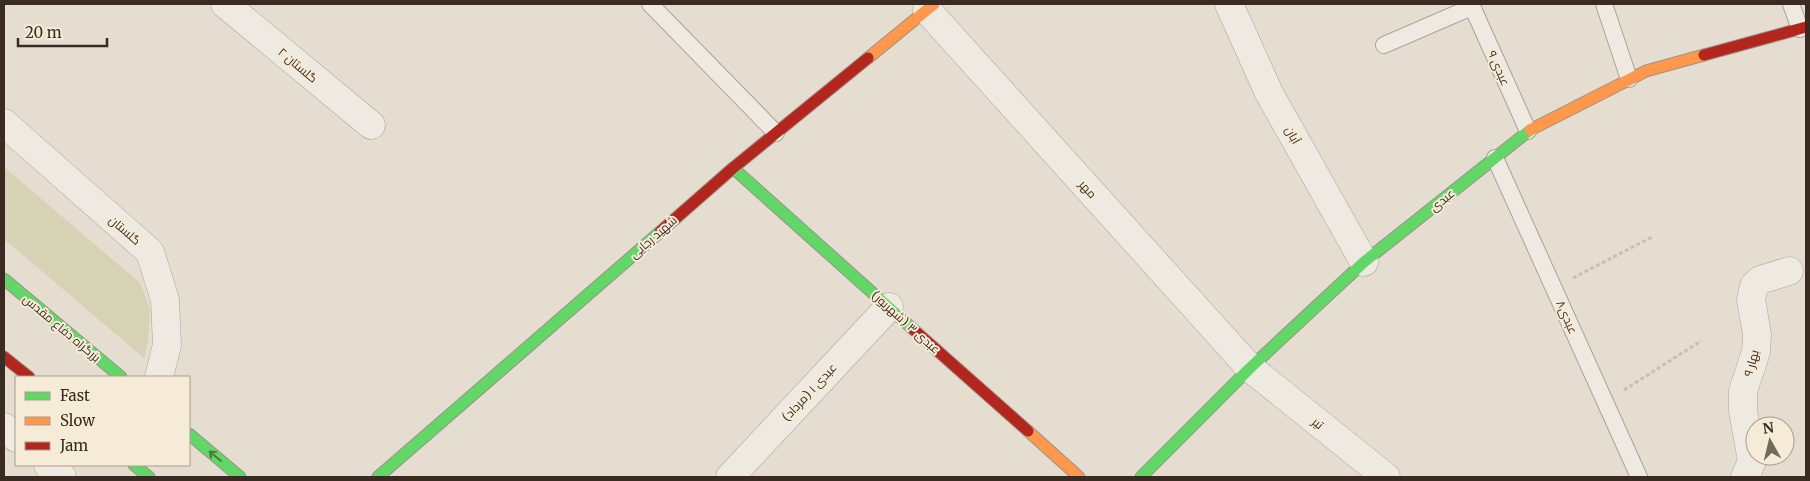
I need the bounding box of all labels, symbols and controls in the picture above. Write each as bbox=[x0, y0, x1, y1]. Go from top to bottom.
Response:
scale bar bbox=[18, 15, 106, 47]
text: 20 m bbox=[25, 23, 62, 42]
street label: گلستان ۲ bbox=[275, 44, 321, 86]
street label: عبدی ۹ bbox=[1485, 48, 1513, 88]
street label: آبان bbox=[1282, 124, 1304, 147]
street label: مهر bbox=[1075, 176, 1100, 201]
street label: عبدی bbox=[1426, 185, 1458, 215]
street label: گلستان bbox=[106, 212, 144, 248]
street label: شهید رجایی bbox=[626, 212, 680, 262]
street label: عبدی ۳ (شهریور) bbox=[869, 287, 943, 357]
street label: بزرگراه دفاع مقدس bbox=[19, 291, 104, 366]
street label: عبدی۸ bbox=[1553, 298, 1581, 336]
street label: بهار ۹ bbox=[1740, 348, 1762, 378]
street label: عبدی ۱ (مرداد) bbox=[778, 360, 840, 424]
legend bbox=[15, 376, 190, 466]
text: Fast bbox=[60, 386, 90, 405]
text: Slow bbox=[60, 411, 95, 430]
street label: تیر bbox=[1308, 413, 1327, 433]
north arrow bbox=[1745, 416, 1795, 466]
text: N bbox=[1761, 418, 1775, 438]
text: Jam bbox=[59, 436, 88, 455]
one-way arrow bbox=[208, 450, 221, 461]

